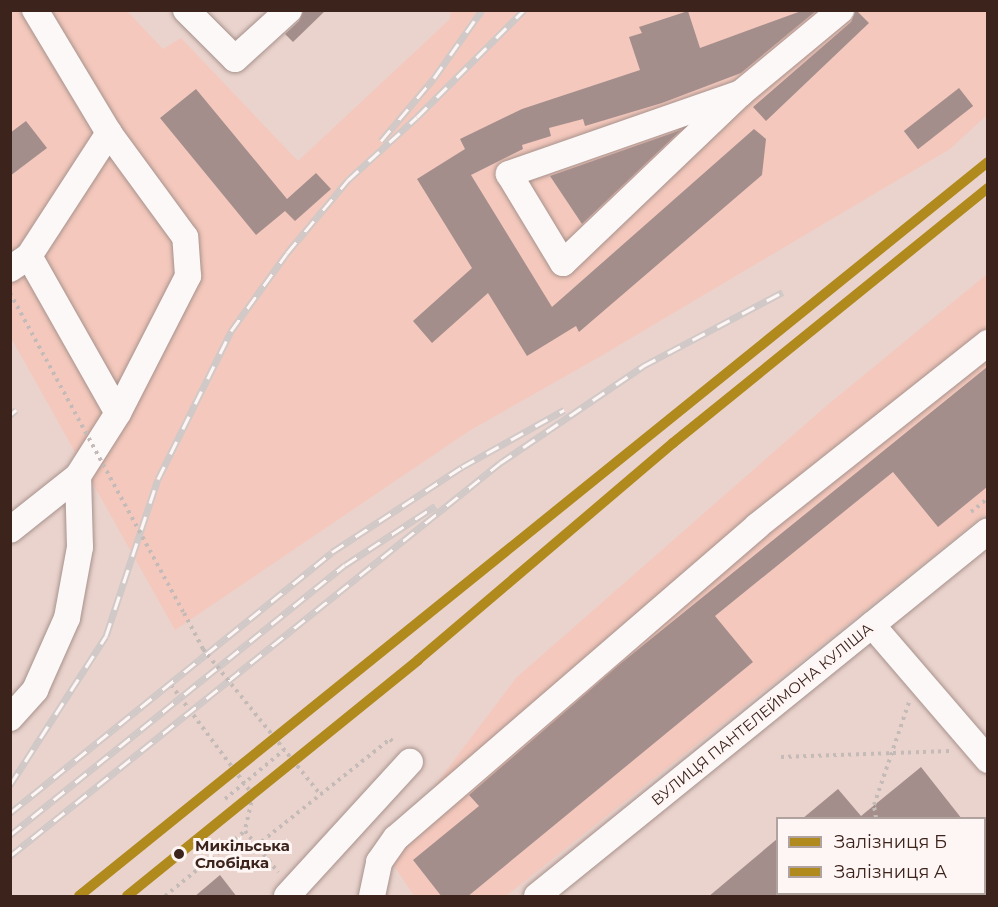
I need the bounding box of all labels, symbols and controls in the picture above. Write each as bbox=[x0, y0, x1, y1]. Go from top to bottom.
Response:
street label: ВУЛИЦЯ ПАНТЕЛЕЙМОНА КУЛІША bbox=[648, 619, 876, 809]
legend bbox=[776, 817, 986, 895]
text: Залізниця Б bbox=[834, 831, 947, 853]
place label: Микільська Слобідка bbox=[195, 836, 290, 871]
marker: Микільська Слобідка bbox=[168, 843, 190, 865]
text: Залізниця A bbox=[834, 861, 947, 883]

